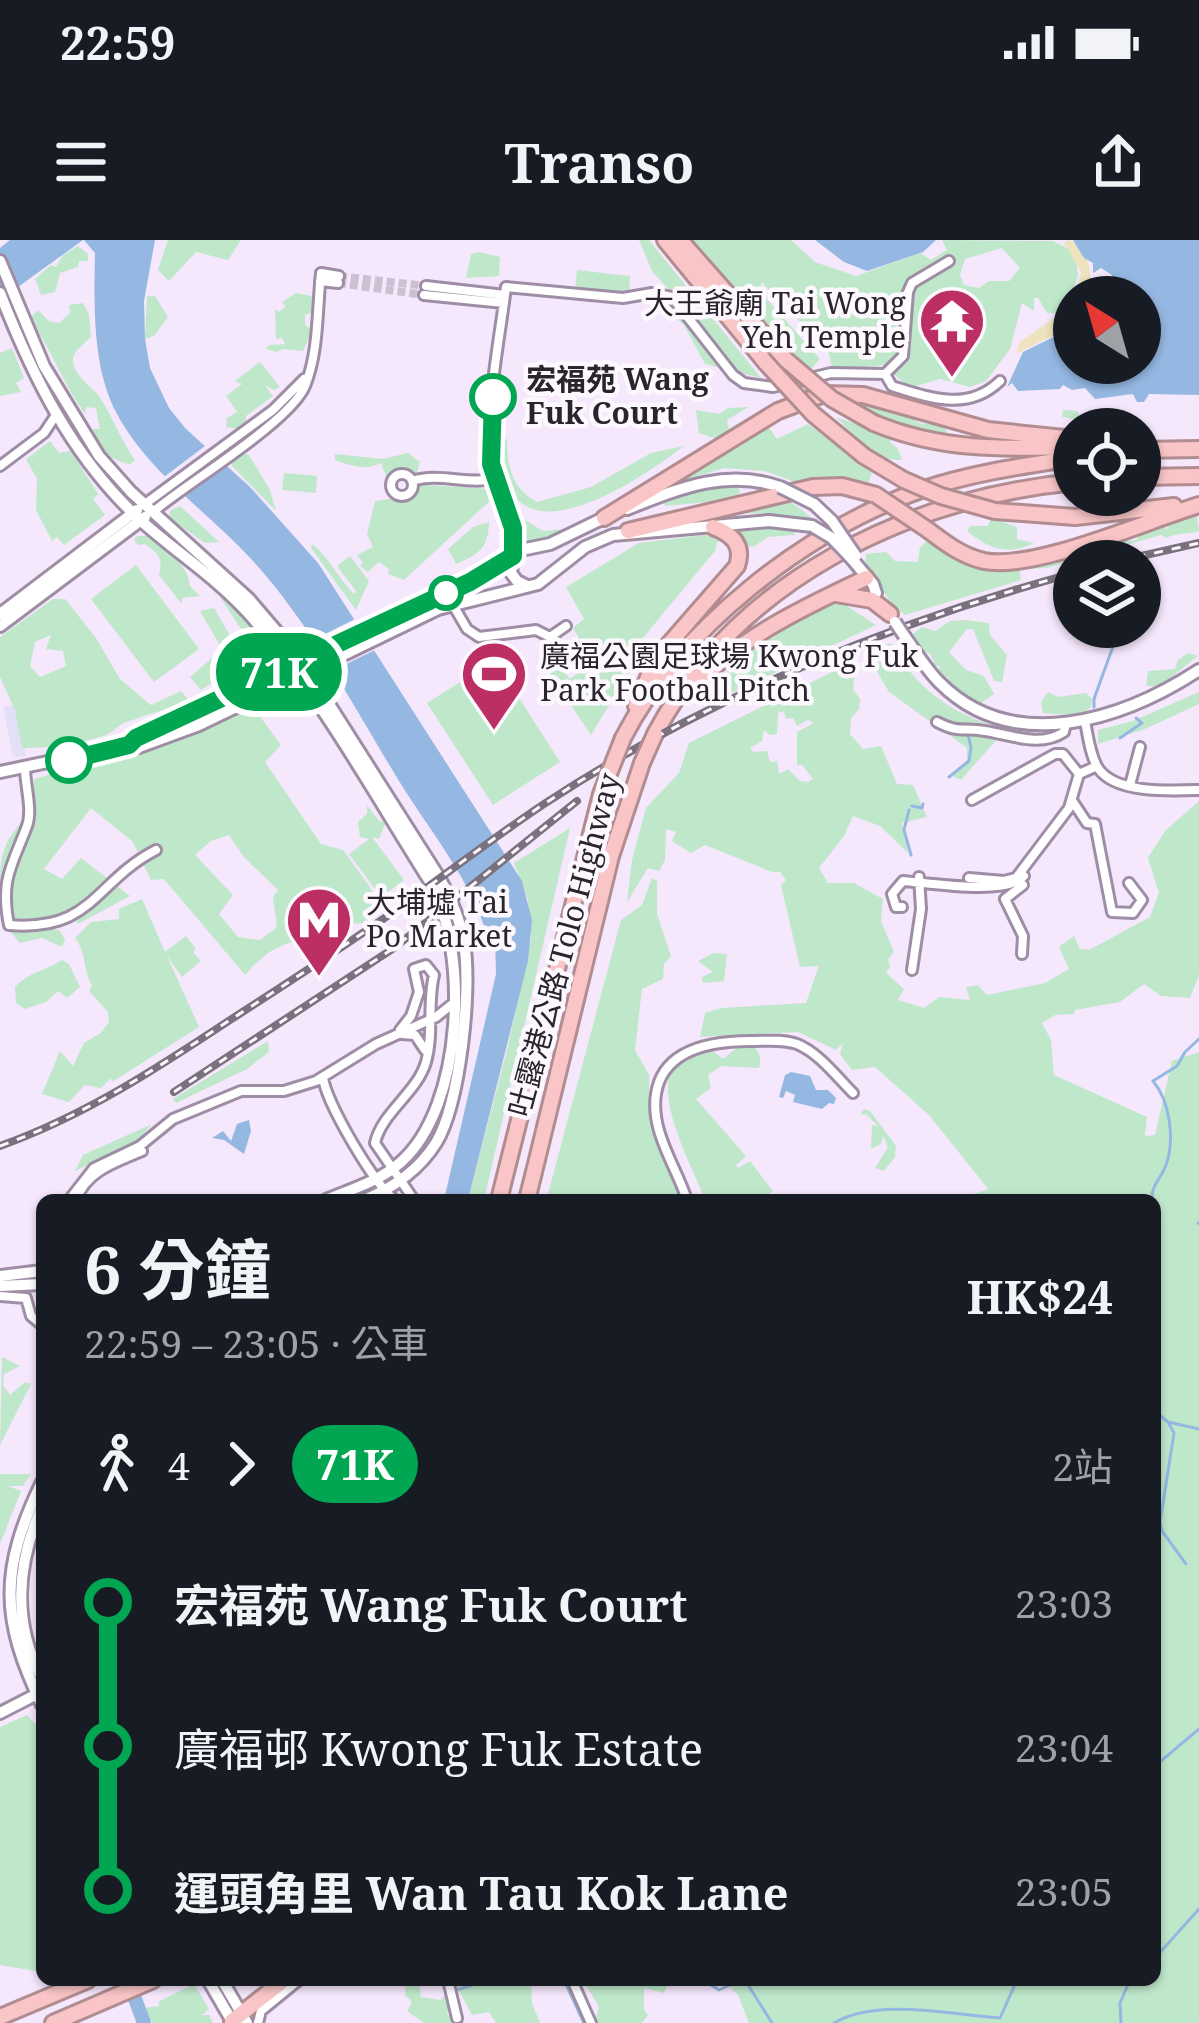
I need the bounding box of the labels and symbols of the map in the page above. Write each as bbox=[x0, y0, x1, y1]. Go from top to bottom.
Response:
north arrow bbox=[1053, 276, 1161, 384]
place label: 大王爺廟 Tai Wong Yeh Temple bbox=[644, 282, 906, 357]
temple icon: 大王爺廟 Tai Wong Yeh Temple bbox=[917, 286, 987, 380]
place label: 宏福苑 Wang Fuk Court bbox=[526, 358, 709, 433]
marker: 宏福苑 Wang Fuk Court bbox=[471, 375, 515, 419]
unlabelled marker bbox=[430, 577, 462, 609]
line badge: 71K bbox=[210, 633, 348, 711]
place label: 廣福公園足球場 Kwong Fuk Park Football Pitch bbox=[540, 635, 919, 710]
sports icon: 廣福公園足球場 Kwong Fuk Park Football Pitch bbox=[459, 639, 529, 733]
unlabelled marker bbox=[47, 738, 91, 782]
street label: 吐露港公路 Tolo Highway bbox=[498, 768, 629, 1121]
place label: 大埔墟 Tai Po Market bbox=[366, 881, 512, 956]
metro station icon: 大埔墟 Tai Po Market bbox=[284, 885, 354, 979]

